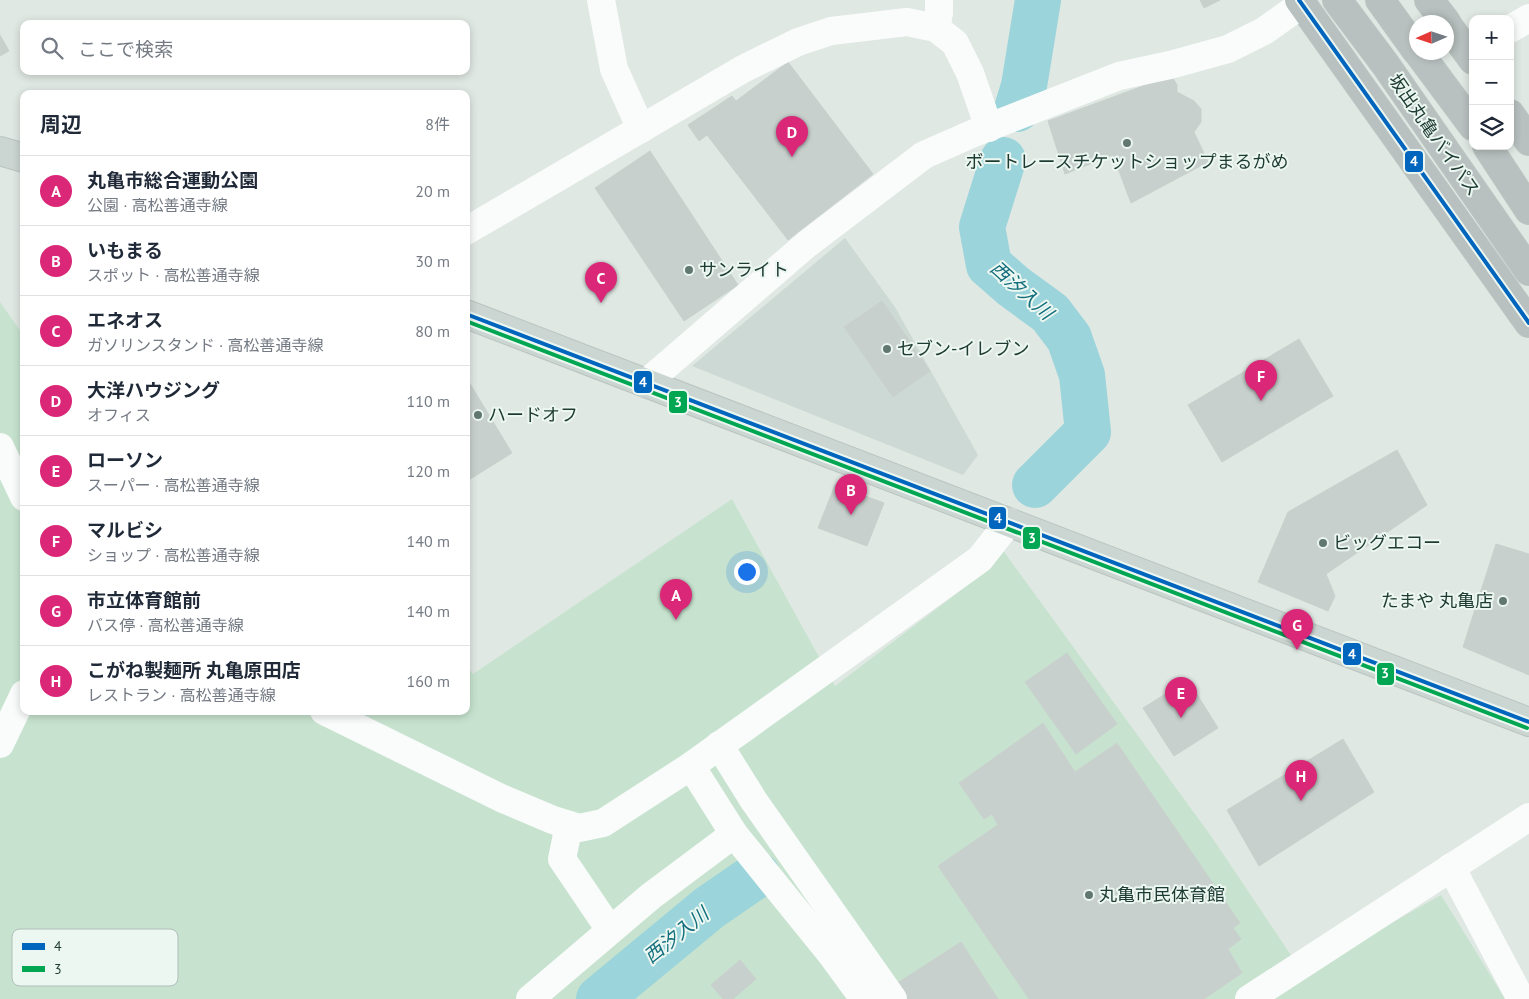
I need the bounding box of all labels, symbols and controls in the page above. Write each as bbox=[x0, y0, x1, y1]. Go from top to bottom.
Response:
north arrow bbox=[1409, 15, 1454, 60]
map controls bbox=[1469, 15, 1514, 150]
button: + bbox=[1469, 15, 1514, 60]
search box bbox=[20, 20, 470, 75]
icon: search bbox=[38, 34, 66, 62]
text: ここで検索 bbox=[78, 37, 173, 61]
button: − bbox=[1469, 60, 1514, 105]
street label: 坂出丸亀バイパス bbox=[1384, 69, 1485, 200]
button: layers bbox=[1469, 105, 1514, 150]
text: 周辺 bbox=[40, 111, 82, 138]
text: 8件 bbox=[425, 114, 450, 134]
pin: D bbox=[776, 116, 808, 157]
marker: ボートレースチケットショップまるがめ bbox=[1121, 137, 1133, 149]
place label: ボートレースチケットショップまるがめ bbox=[965, 150, 1289, 173]
line badge: 4 bbox=[1404, 150, 1424, 173]
text: 4 bbox=[1410, 152, 1418, 170]
text: 丸亀市総合運動公園 bbox=[87, 168, 258, 192]
text: A bbox=[51, 181, 61, 201]
text: 20 m bbox=[415, 181, 450, 201]
text: 公園 · 高松善通寺線 bbox=[87, 195, 228, 215]
text: いもまる bbox=[87, 238, 163, 262]
text: B bbox=[51, 251, 61, 271]
text: 30 m bbox=[415, 251, 450, 271]
water label: 西汐入川 bbox=[986, 256, 1060, 326]
place label: サンライト bbox=[699, 258, 789, 281]
pin: C bbox=[585, 262, 617, 303]
marker: サンライト bbox=[683, 264, 695, 276]
text: スポット · 高松善通寺線 bbox=[87, 265, 260, 285]
text: エネオス bbox=[87, 308, 163, 332]
text: C bbox=[52, 321, 60, 341]
text: 80 m bbox=[415, 321, 450, 341]
text: ガソリンスタンド · 高松善通寺線 bbox=[87, 335, 324, 355]
place label: セブン-イレブン bbox=[897, 337, 1029, 360]
marker: セブン-イレブン bbox=[881, 343, 893, 355]
pin: F bbox=[1245, 360, 1277, 401]
line badge: 4 bbox=[633, 370, 653, 394]
text: 4 bbox=[639, 373, 647, 391]
text: 大洋ハウジング bbox=[87, 378, 220, 402]
line badge: 3 bbox=[668, 390, 688, 414]
text: D bbox=[51, 391, 61, 411]
text: 110 m bbox=[407, 391, 450, 411]
text: 3 bbox=[674, 393, 682, 411]
place label: ハードオフ bbox=[488, 403, 578, 426]
text: オフィス bbox=[87, 405, 151, 425]
marker: ハードオフ bbox=[472, 409, 484, 421]
text: ローソン bbox=[87, 448, 163, 472]
text: E bbox=[52, 461, 60, 481]
text: 120 m bbox=[407, 461, 450, 481]
pin: B bbox=[835, 474, 867, 515]
text: スーパー · 高松善通寺線 bbox=[87, 475, 260, 495]
line badge: 4 bbox=[988, 506, 1007, 530]
text: 4 bbox=[994, 509, 1002, 527]
text: マルビシ bbox=[87, 518, 163, 542]
line badge: 3 bbox=[1022, 526, 1041, 550]
text: 3 bbox=[1028, 529, 1036, 547]
text: F bbox=[52, 531, 60, 551]
text: 140 m bbox=[407, 531, 450, 551]
place label: ビッグエコー bbox=[1333, 531, 1441, 554]
marker: ビッグエコー bbox=[1317, 537, 1329, 549]
text: ショップ · 高松善通寺線 bbox=[87, 545, 260, 565]
your location bbox=[734, 559, 760, 585]
pin: A bbox=[660, 579, 692, 620]
text: 市立体育館前 bbox=[87, 588, 201, 612]
place label: たまや 丸亀店 bbox=[1381, 589, 1493, 612]
marker: たまや 丸亀店 bbox=[1497, 595, 1509, 607]
text: G bbox=[51, 601, 61, 621]
text: 140 m bbox=[407, 601, 450, 621]
pin: G bbox=[1281, 609, 1313, 650]
text: バス停 · 高松善通寺線 bbox=[87, 615, 244, 635]
line badge: 4 bbox=[1342, 642, 1362, 666]
text: 4 bbox=[1348, 645, 1356, 663]
text: こがね製麺所 丸亀原田店 bbox=[87, 658, 301, 682]
line badge: 3 bbox=[1376, 662, 1395, 686]
text: 3 bbox=[1381, 664, 1389, 682]
text: H bbox=[51, 671, 61, 691]
text: 160 m bbox=[407, 671, 450, 691]
pin: E bbox=[1165, 677, 1197, 718]
text: レストラン · 高松善通寺線 bbox=[87, 685, 276, 705]
pin: H bbox=[1285, 760, 1317, 801]
place label: 丸亀市民体育館 bbox=[1099, 883, 1225, 906]
marker: 丸亀市民体育館 bbox=[1083, 889, 1095, 901]
water label: 西汐入川 bbox=[639, 901, 715, 968]
legend bbox=[12, 929, 178, 986]
text: 4 bbox=[54, 937, 62, 955]
text: 3 bbox=[54, 960, 62, 978]

